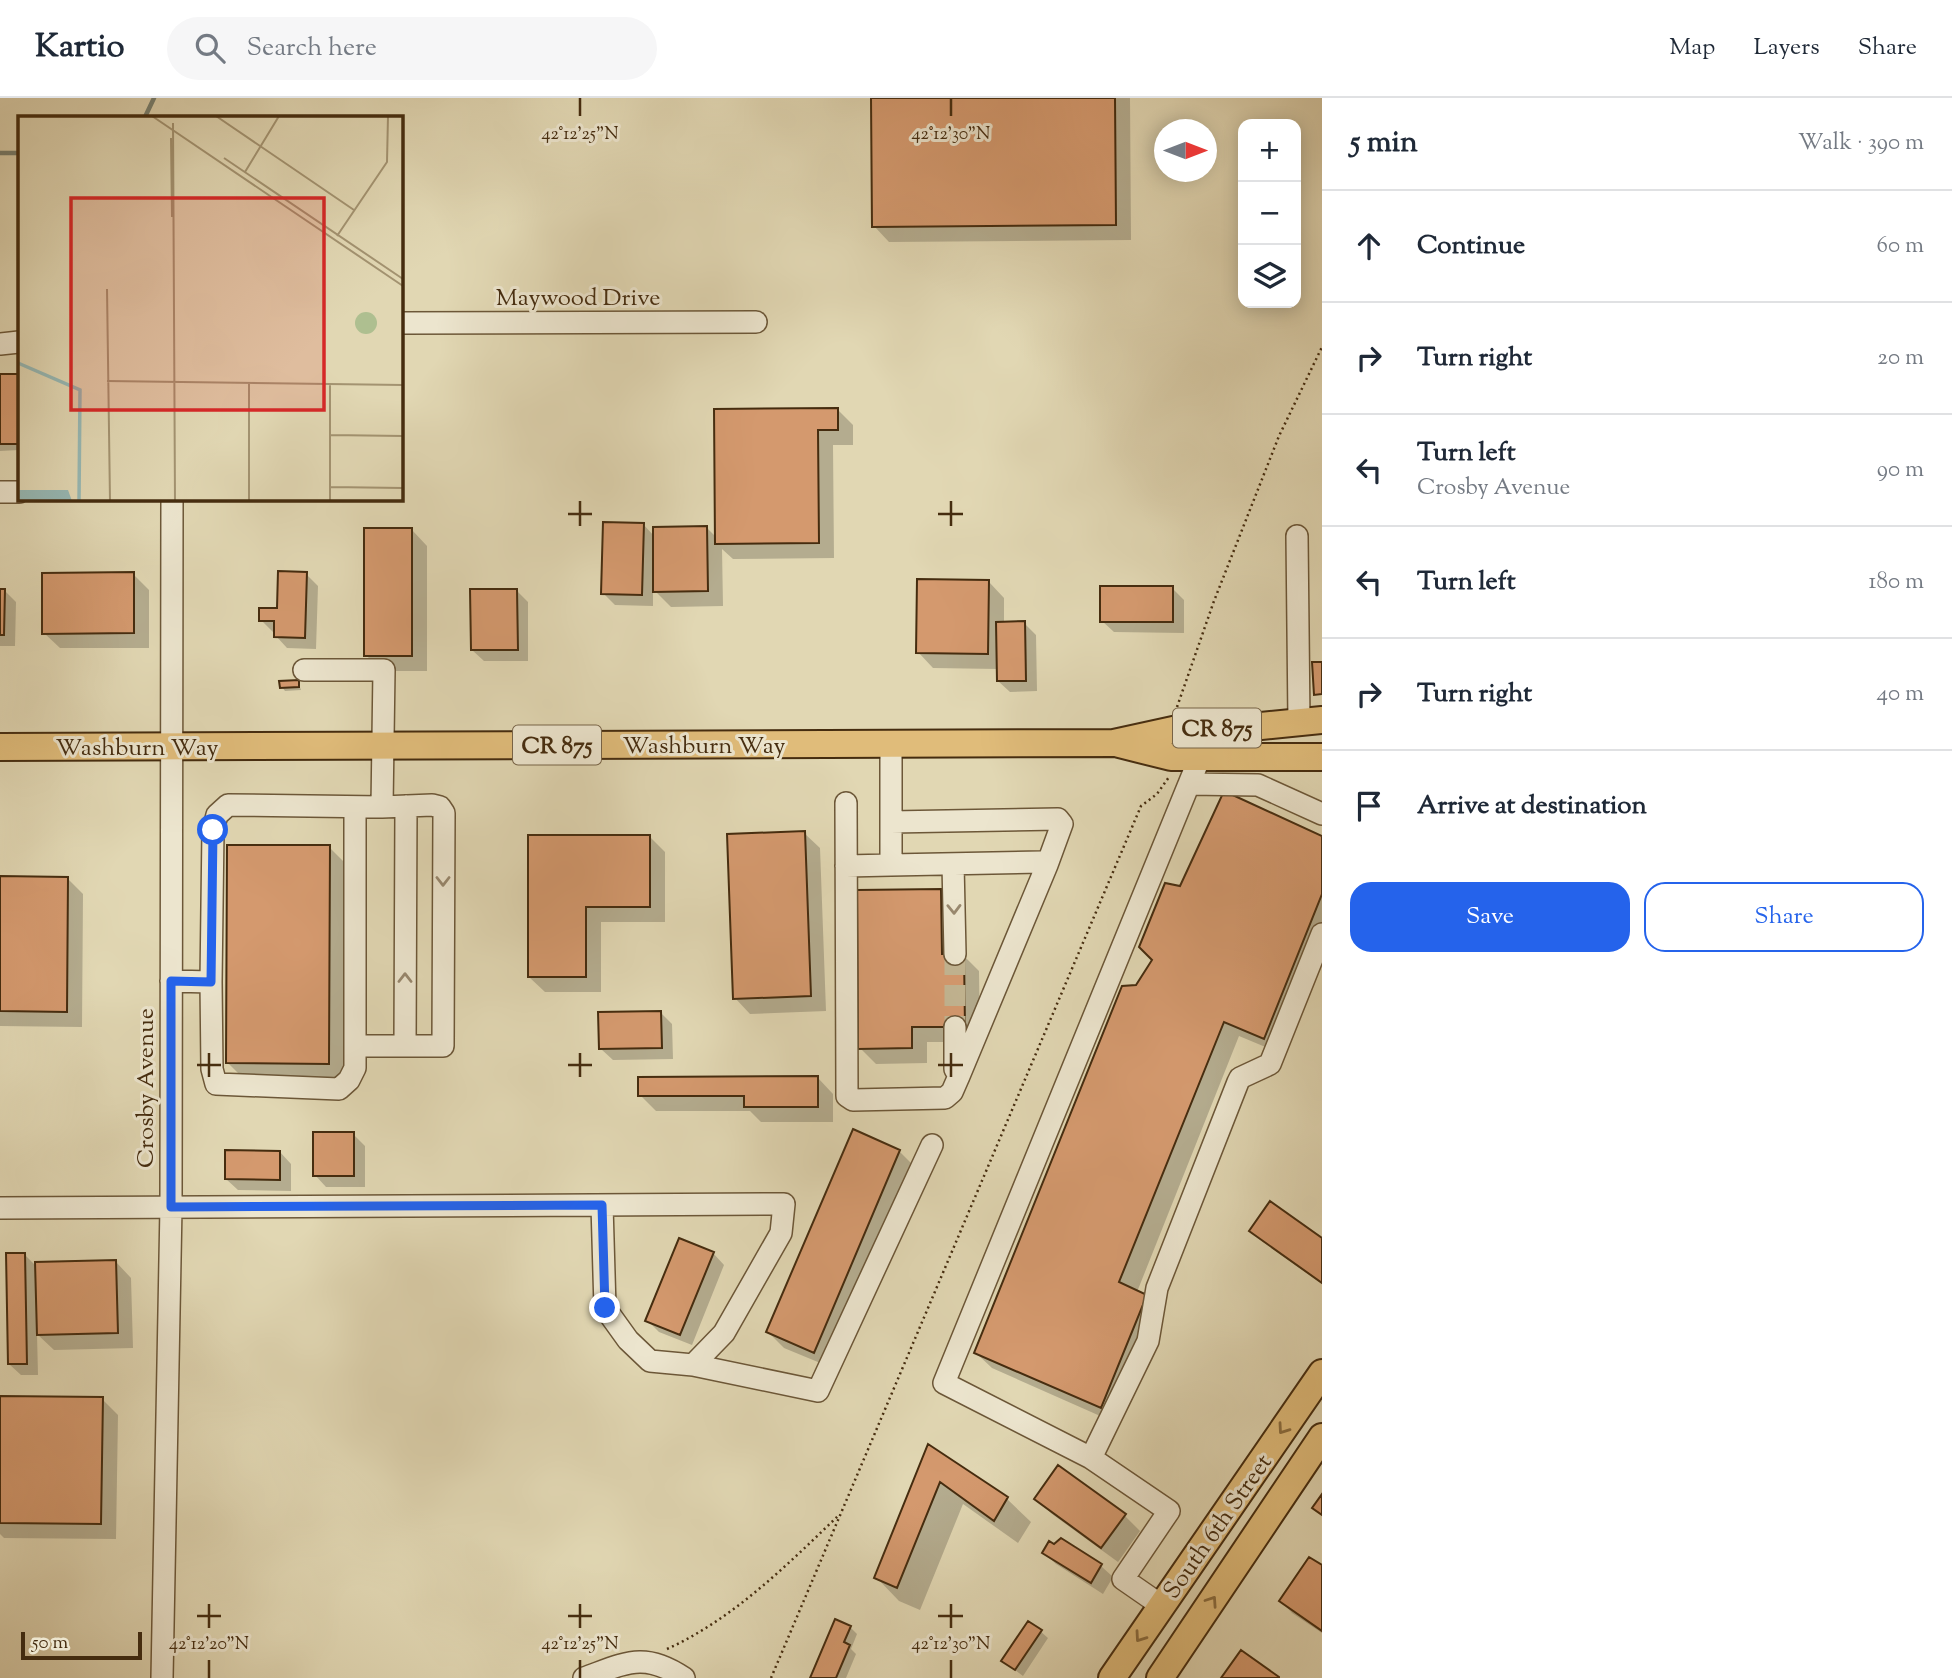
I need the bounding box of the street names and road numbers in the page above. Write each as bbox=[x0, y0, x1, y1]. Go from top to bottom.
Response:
street label: Maywood Drive bbox=[496, 282, 660, 316]
road number: CR 875 bbox=[1173, 708, 1261, 748]
road number: CR 875 bbox=[513, 726, 601, 764]
street label: Washburn Way bbox=[623, 730, 785, 764]
street label: Washburn Way bbox=[56, 732, 218, 766]
street label: Crosby Avenue bbox=[130, 1008, 164, 1168]
street label: South 6th Street bbox=[1156, 1448, 1281, 1606]

